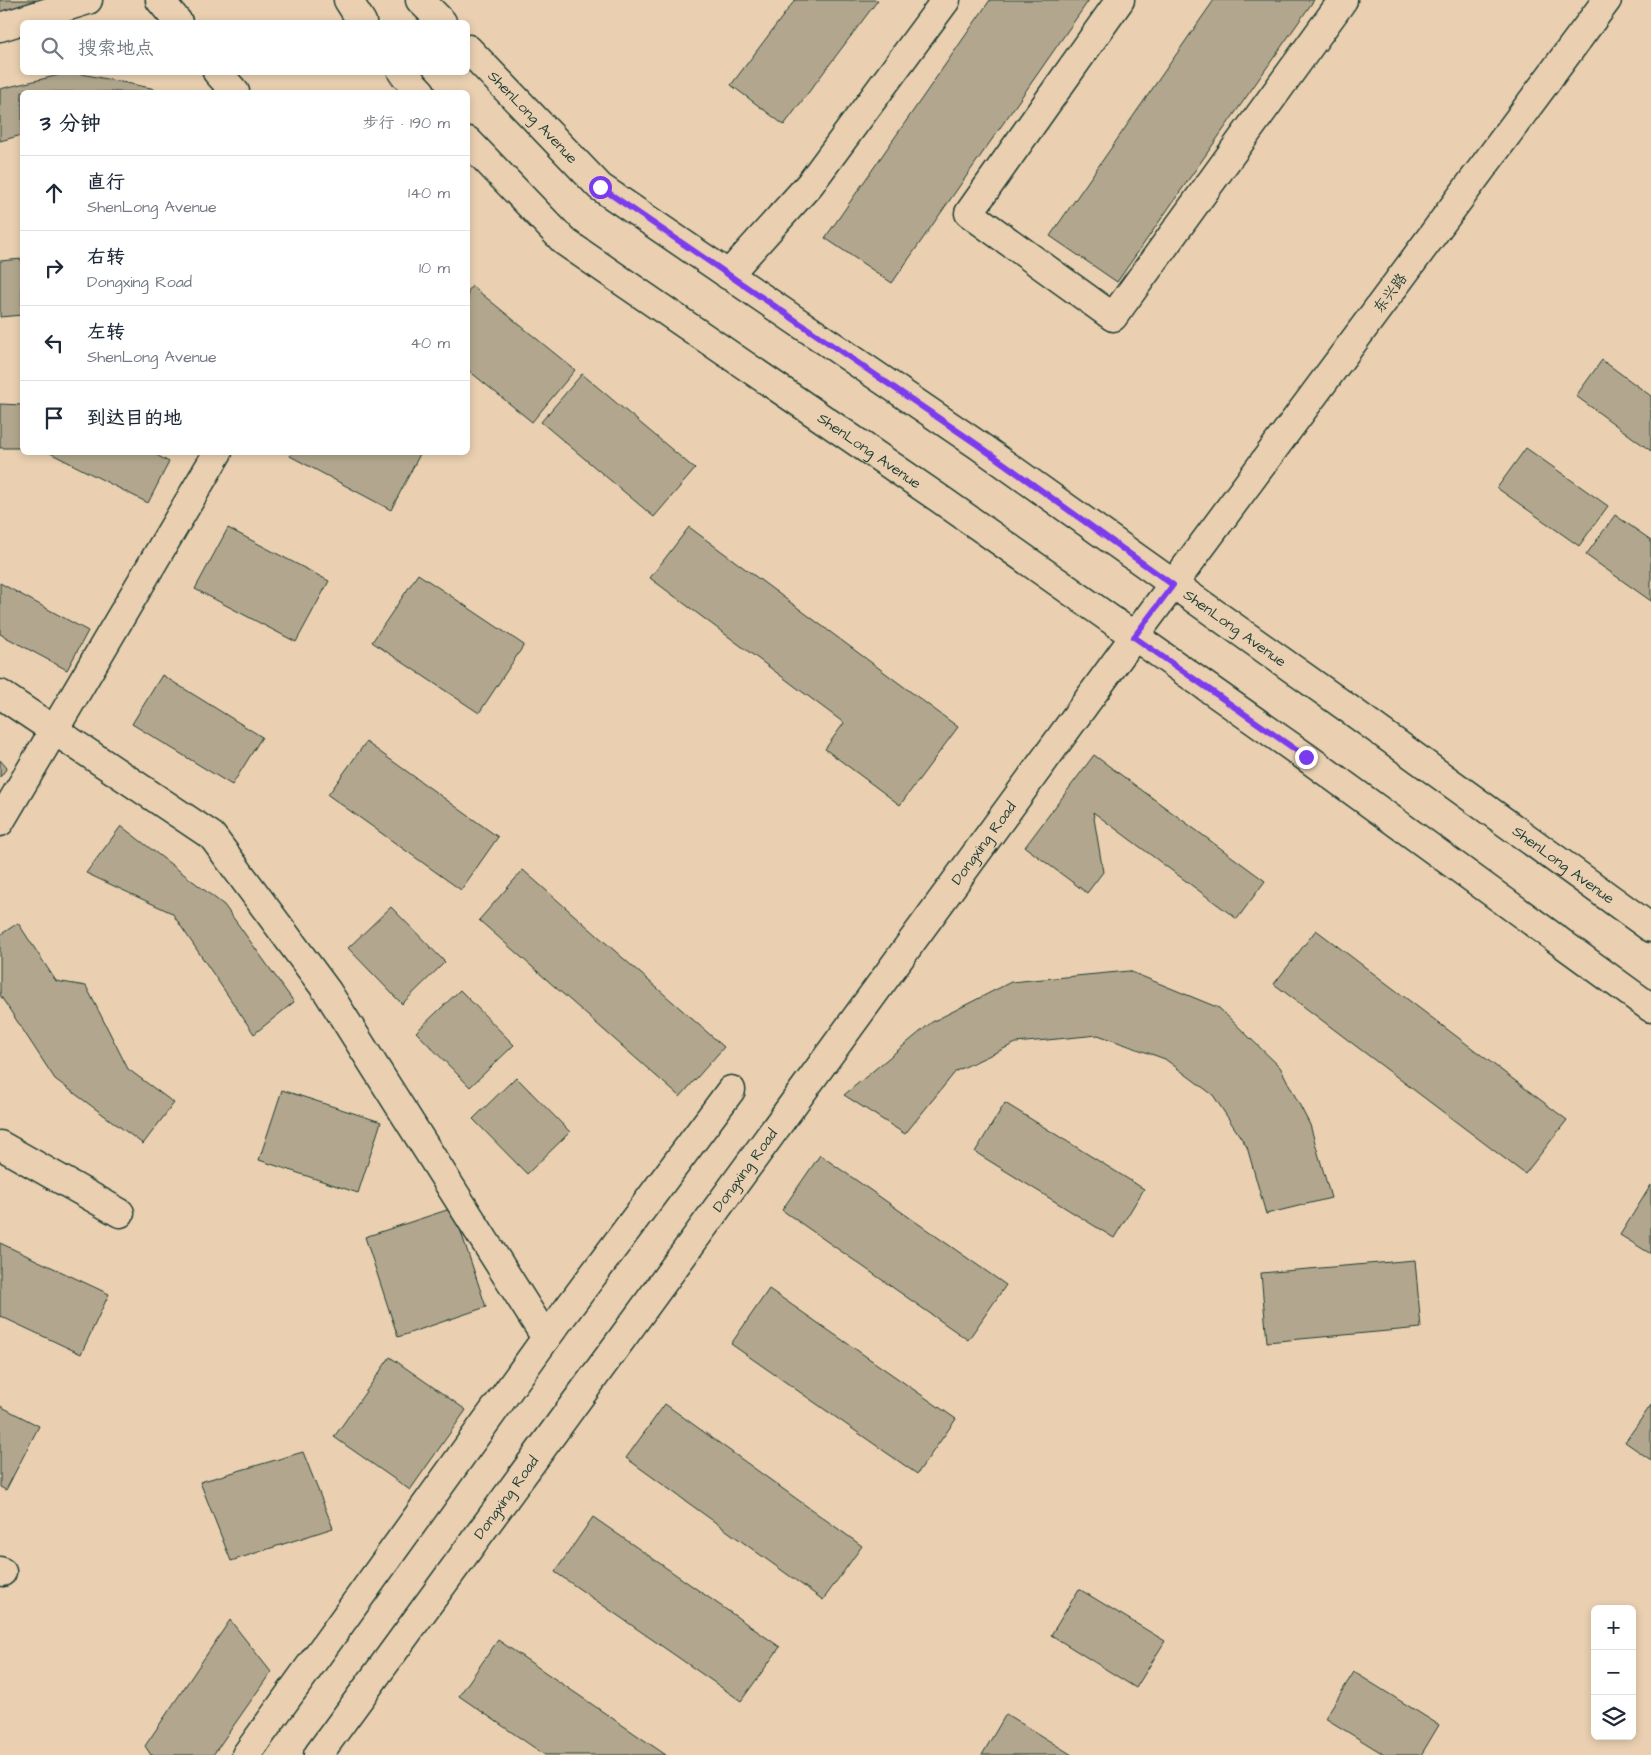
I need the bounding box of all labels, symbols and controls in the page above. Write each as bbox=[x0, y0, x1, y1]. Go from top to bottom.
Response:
search box bbox=[20, 20, 470, 75]
icon: search bbox=[38, 34, 66, 62]
text: 搜索地点 bbox=[78, 35, 154, 62]
street label: ShenLong Avenue bbox=[483, 66, 582, 168]
text: 3 分钟 bbox=[40, 109, 101, 138]
text: 步行 · 190 m bbox=[363, 112, 450, 134]
text: 直行 bbox=[87, 169, 125, 196]
route start bbox=[589, 176, 612, 199]
icon: ahead bbox=[40, 179, 68, 207]
text: 140 m bbox=[408, 182, 450, 204]
text: ShenLong Avenue bbox=[87, 196, 217, 218]
text: 右转 bbox=[87, 244, 125, 271]
icon: right bbox=[40, 254, 68, 282]
text: 10 m bbox=[419, 257, 450, 279]
street label: 东兴路 bbox=[1368, 269, 1412, 318]
text: Dongxing Road bbox=[87, 271, 192, 293]
text: 左转 bbox=[87, 319, 125, 346]
icon: left bbox=[40, 329, 68, 357]
text: 40 m bbox=[410, 332, 450, 354]
text: ShenLong Avenue bbox=[87, 346, 217, 368]
icon: arrive bbox=[40, 404, 68, 432]
text: 到达目的地 bbox=[87, 405, 182, 432]
street label: ShenLong Avenue bbox=[813, 408, 925, 494]
street label: ShenLong Avenue bbox=[1179, 584, 1290, 672]
route end bbox=[1295, 746, 1318, 769]
street label: Dongxing Road bbox=[946, 797, 1022, 889]
street label: ShenLong Avenue bbox=[1508, 821, 1619, 909]
street label: Dongxing Road bbox=[708, 1124, 783, 1216]
street label: Dongxing Road bbox=[469, 1451, 544, 1544]
map controls bbox=[1591, 1605, 1636, 1740]
button: + bbox=[1591, 1605, 1636, 1650]
button: − bbox=[1591, 1650, 1636, 1695]
button: layers bbox=[1591, 1695, 1636, 1740]

